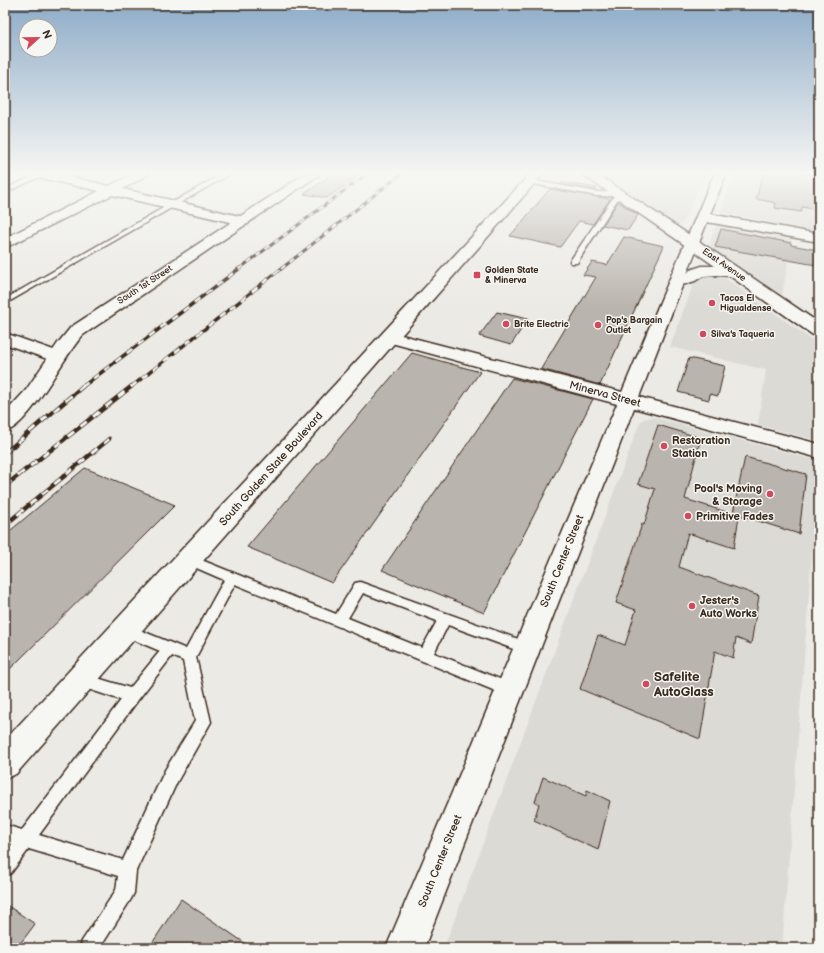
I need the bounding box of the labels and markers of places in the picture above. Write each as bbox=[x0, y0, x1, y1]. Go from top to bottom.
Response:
place label: Golden State & Minerva bbox=[485, 265, 538, 286]
marker: Golden State & Minerva bbox=[472, 270, 482, 280]
place label: Tacos El Higualdense bbox=[720, 293, 772, 314]
marker: Tacos El Higualdense bbox=[707, 298, 717, 308]
place label: Pop's Bargain Outlet bbox=[606, 315, 662, 336]
marker: Brite Electric bbox=[501, 319, 511, 329]
place label: Brite Electric bbox=[514, 319, 569, 330]
marker: Pop's Bargain Outlet bbox=[593, 320, 603, 330]
marker: Silva's Taqueria bbox=[698, 329, 708, 339]
place label: Silva's Taqueria bbox=[711, 329, 774, 340]
place label: Restoration Station bbox=[672, 434, 730, 460]
marker: Restoration Station bbox=[659, 441, 669, 451]
place label: Pool's Moving & Storage bbox=[694, 482, 762, 508]
marker: Pool's Moving & Storage bbox=[765, 489, 775, 499]
place label: Primitive Fades bbox=[696, 510, 774, 523]
marker: Primitive Fades bbox=[683, 511, 693, 521]
place label: Jester's Auto Works bbox=[699, 594, 758, 620]
marker: Jester's Auto Works bbox=[687, 601, 697, 611]
place label: Safelite AutoGlass bbox=[653, 669, 714, 700]
marker: Safelite AutoGlass bbox=[641, 679, 651, 689]

